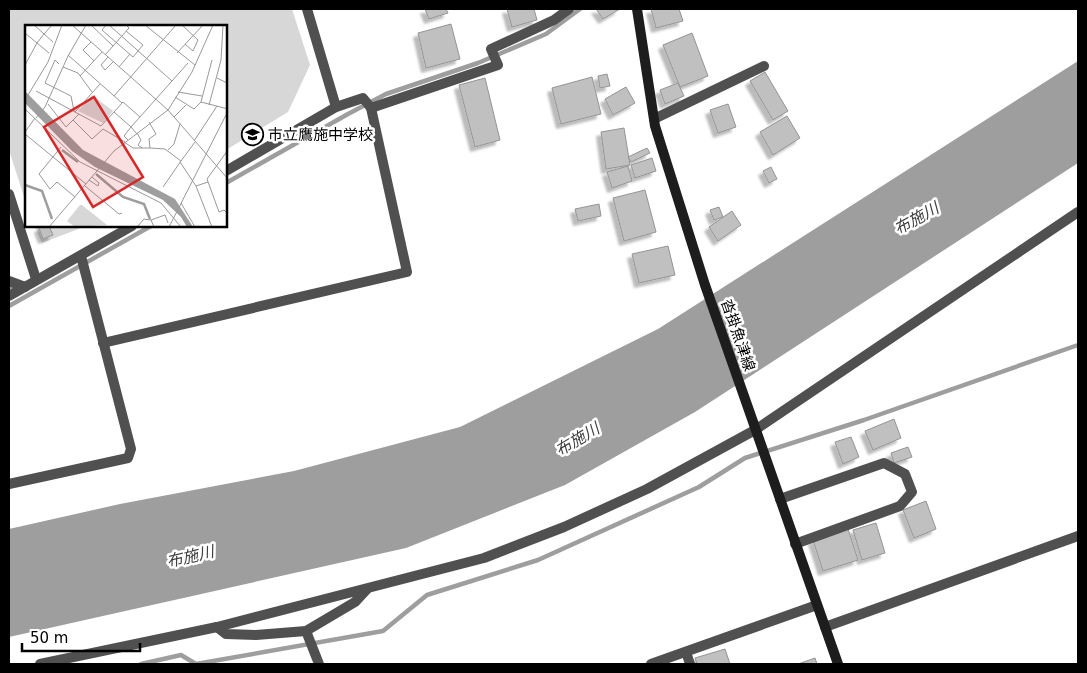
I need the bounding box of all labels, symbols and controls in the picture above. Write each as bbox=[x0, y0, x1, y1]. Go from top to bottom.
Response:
inset map bbox=[25, 25, 228, 228]
school or university icon: 市立鷹施中学校 bbox=[240, 123, 264, 147]
place label: 市立鷹施中学校 bbox=[268, 126, 373, 144]
water label: 布施川 bbox=[891, 198, 944, 238]
street label: 沓掛魚津線 bbox=[717, 297, 759, 373]
water label: 布施川 bbox=[552, 418, 604, 460]
water label: 布施川 bbox=[165, 541, 218, 571]
scale bar bbox=[22, 620, 140, 652]
text: 50 m bbox=[30, 629, 68, 647]

